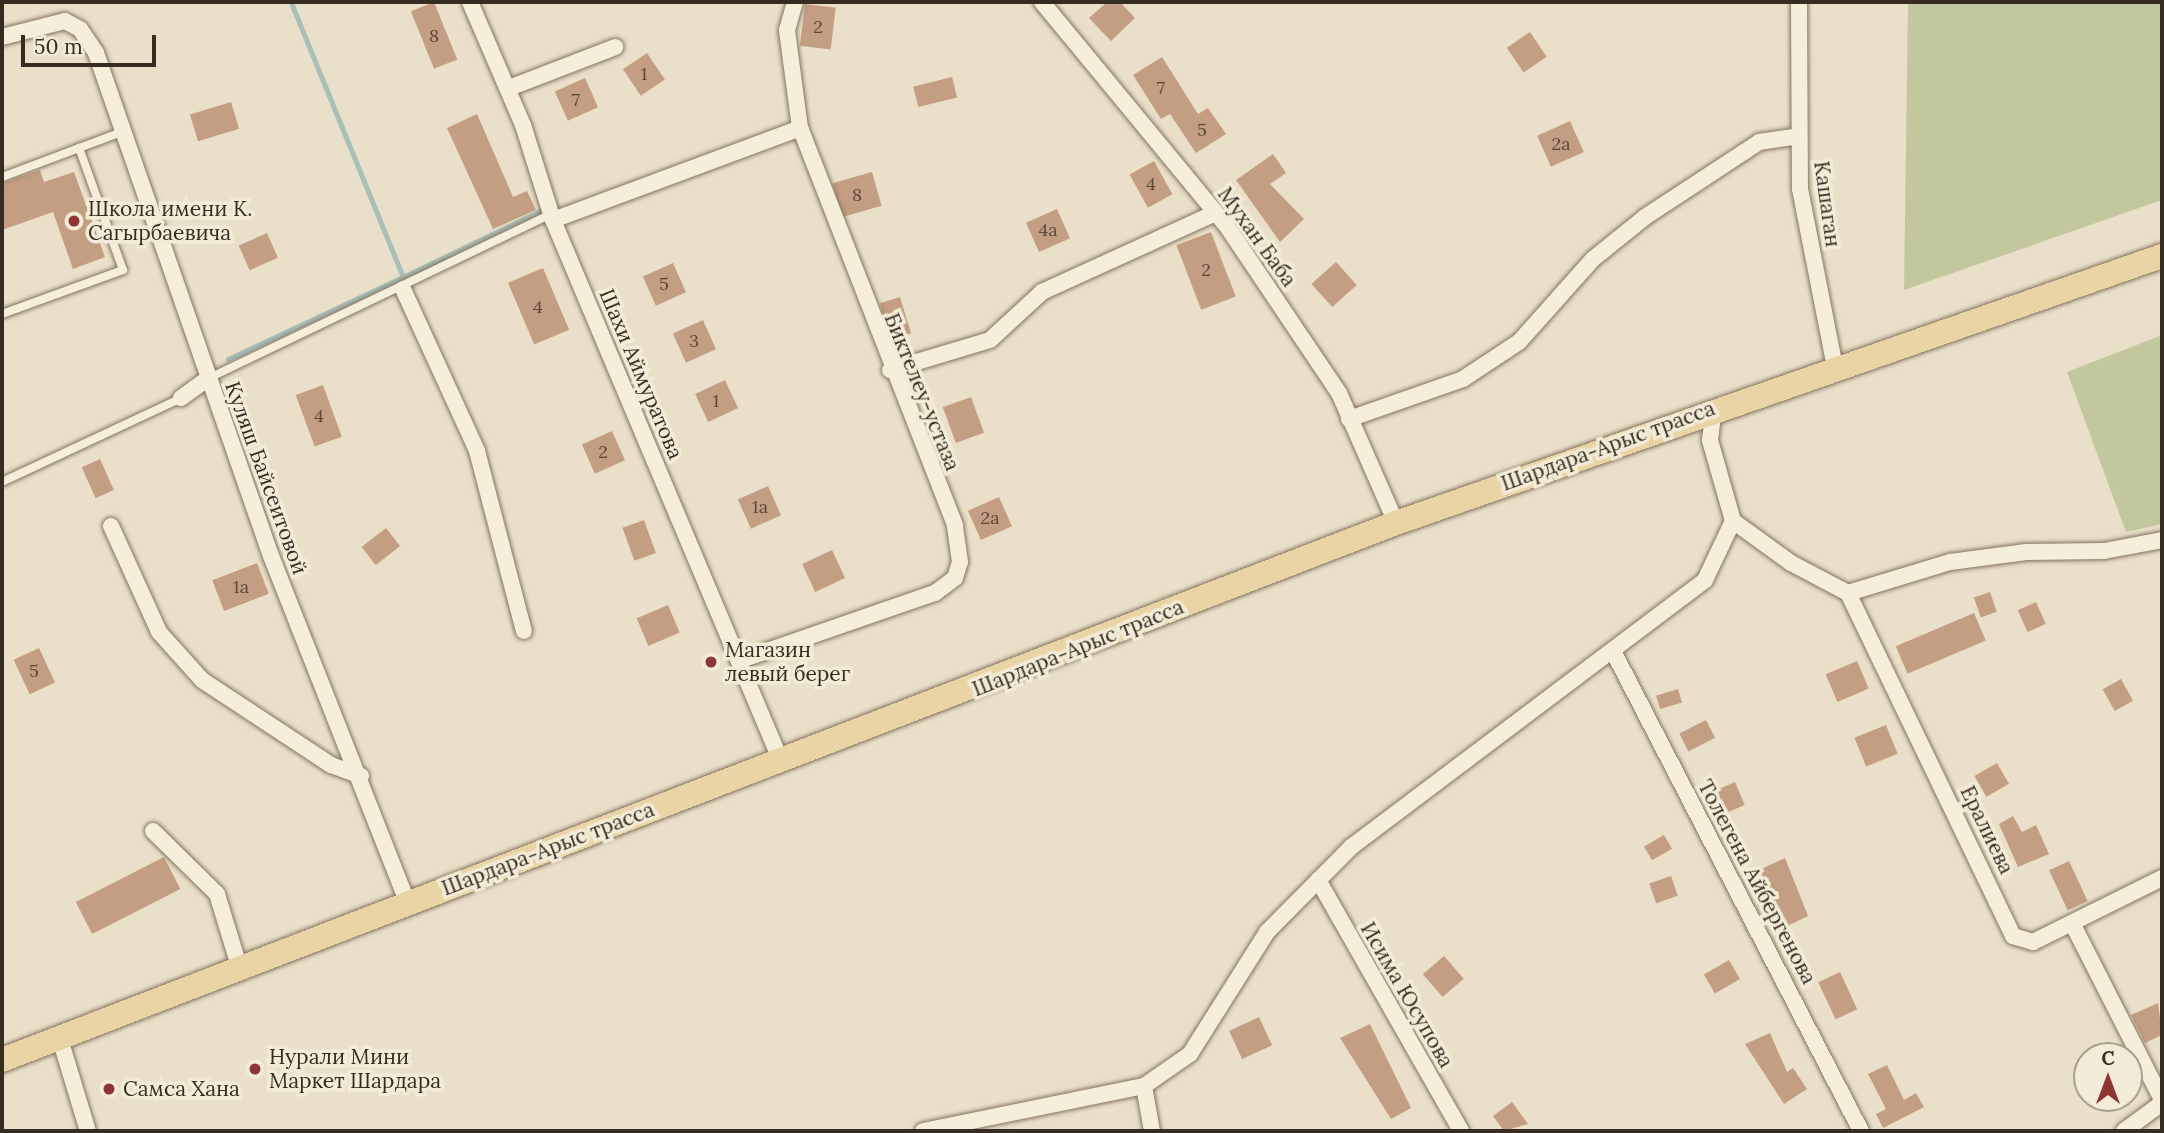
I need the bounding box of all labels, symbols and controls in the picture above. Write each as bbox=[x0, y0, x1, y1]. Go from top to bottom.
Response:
house number: 2 bbox=[813, 16, 823, 38]
scale bar bbox=[24, 21, 159, 65]
house number: 8 bbox=[429, 25, 439, 47]
text: 50 m bbox=[34, 33, 83, 60]
house number: 1 bbox=[641, 63, 647, 85]
house number: 7 bbox=[1157, 77, 1165, 99]
house number: 7 bbox=[572, 89, 580, 111]
house number: 5 bbox=[1197, 119, 1207, 141]
house number: 2а bbox=[1552, 133, 1570, 155]
street label: Кашаган bbox=[1809, 159, 1845, 249]
house number: 4 bbox=[1146, 173, 1156, 195]
street label: Мухан Баба bbox=[1212, 182, 1302, 292]
house number: 8 bbox=[852, 184, 862, 206]
place label: Школа имени К. Сагырбаевича bbox=[88, 196, 252, 246]
marker: Школа имени К. Сагырбаевича bbox=[66, 213, 82, 229]
house number: 4а bbox=[1038, 219, 1058, 241]
house number: 2 bbox=[1201, 259, 1211, 281]
house number: 5 bbox=[659, 273, 669, 295]
street label: Шахи Аймуратова bbox=[594, 285, 688, 463]
house number: 4 bbox=[533, 296, 543, 318]
street label: Биктелеу-устаза bbox=[879, 309, 965, 475]
house number: 3 bbox=[689, 330, 699, 352]
street label: Куляш Байсеитовой bbox=[219, 378, 313, 578]
house number: 1 bbox=[713, 390, 719, 412]
street label: Шардара-Арыс трасса bbox=[1498, 396, 1718, 496]
house number: 4 bbox=[314, 405, 324, 427]
house number: 2 bbox=[598, 441, 608, 463]
house number: 1а bbox=[752, 496, 768, 518]
house number: 2а bbox=[981, 507, 999, 529]
house number: 1а bbox=[233, 576, 249, 598]
street label: Шардара-Арыс трасса bbox=[969, 594, 1187, 702]
place label: Магазин левый берег bbox=[725, 637, 850, 687]
marker: Магазин левый берег bbox=[703, 654, 719, 670]
house number: 5 bbox=[29, 660, 39, 682]
street label: Толегена Айбергенова bbox=[1692, 775, 1822, 989]
street label: Ералиева bbox=[1955, 782, 2019, 878]
street label: Шардара-Арыс трасса bbox=[438, 797, 658, 901]
street label: Исима Юсупова bbox=[1355, 918, 1459, 1072]
north arrow bbox=[2073, 1042, 2143, 1112]
place label: Нурали Мини Маркет Шардара bbox=[269, 1044, 441, 1094]
text: С bbox=[2101, 1046, 2115, 1070]
marker: Нурали Мини Маркет Шардара bbox=[247, 1061, 263, 1077]
place label: Самса Хана bbox=[123, 1076, 240, 1102]
marker: Самса Хана bbox=[101, 1081, 117, 1097]

